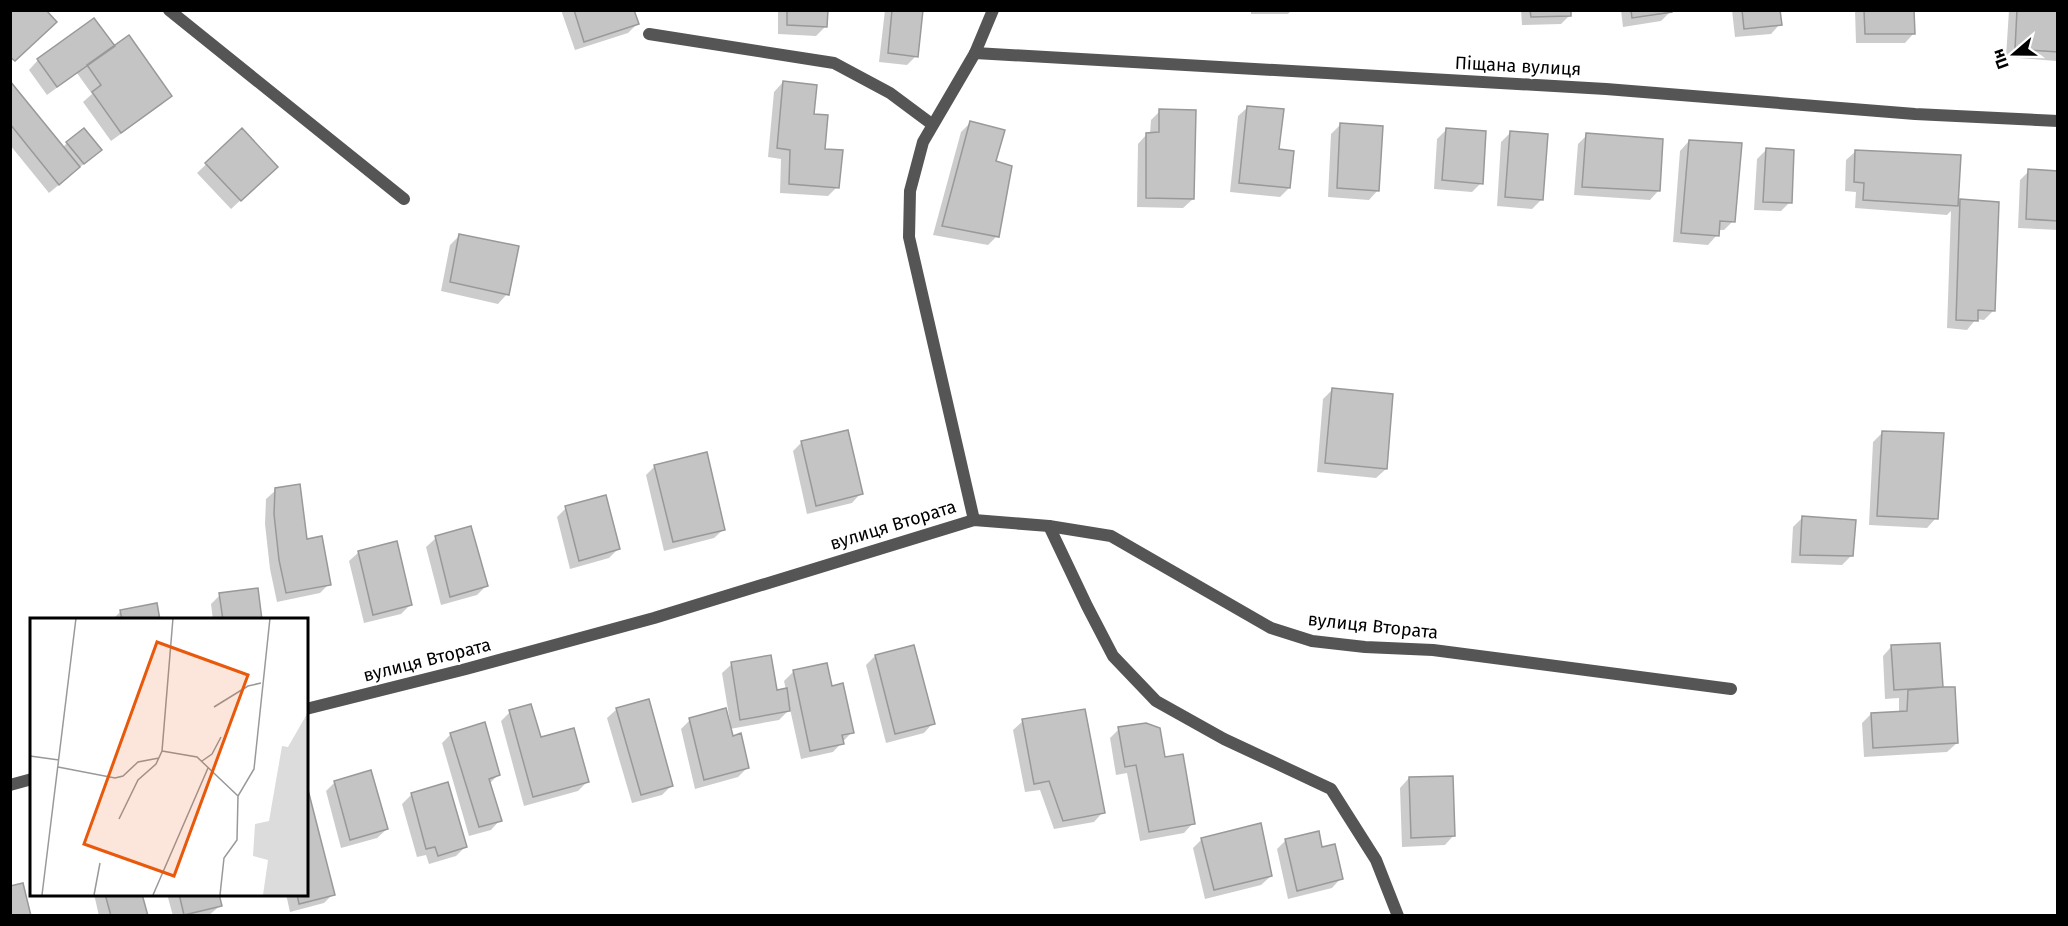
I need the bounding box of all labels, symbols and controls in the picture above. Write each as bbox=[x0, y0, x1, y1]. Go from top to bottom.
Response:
north arrow bbox=[1984, 24, 2044, 84]
text: Пн bbox=[1988, 46, 2013, 72]
street label: Піщана вулиця bbox=[1454, 52, 1582, 80]
street label: вулиця Втората bbox=[827, 495, 959, 555]
street label: вулиця Втората bbox=[1307, 608, 1439, 644]
inset map bbox=[30, 618, 308, 896]
street label: вулиця Втората bbox=[361, 633, 493, 687]

